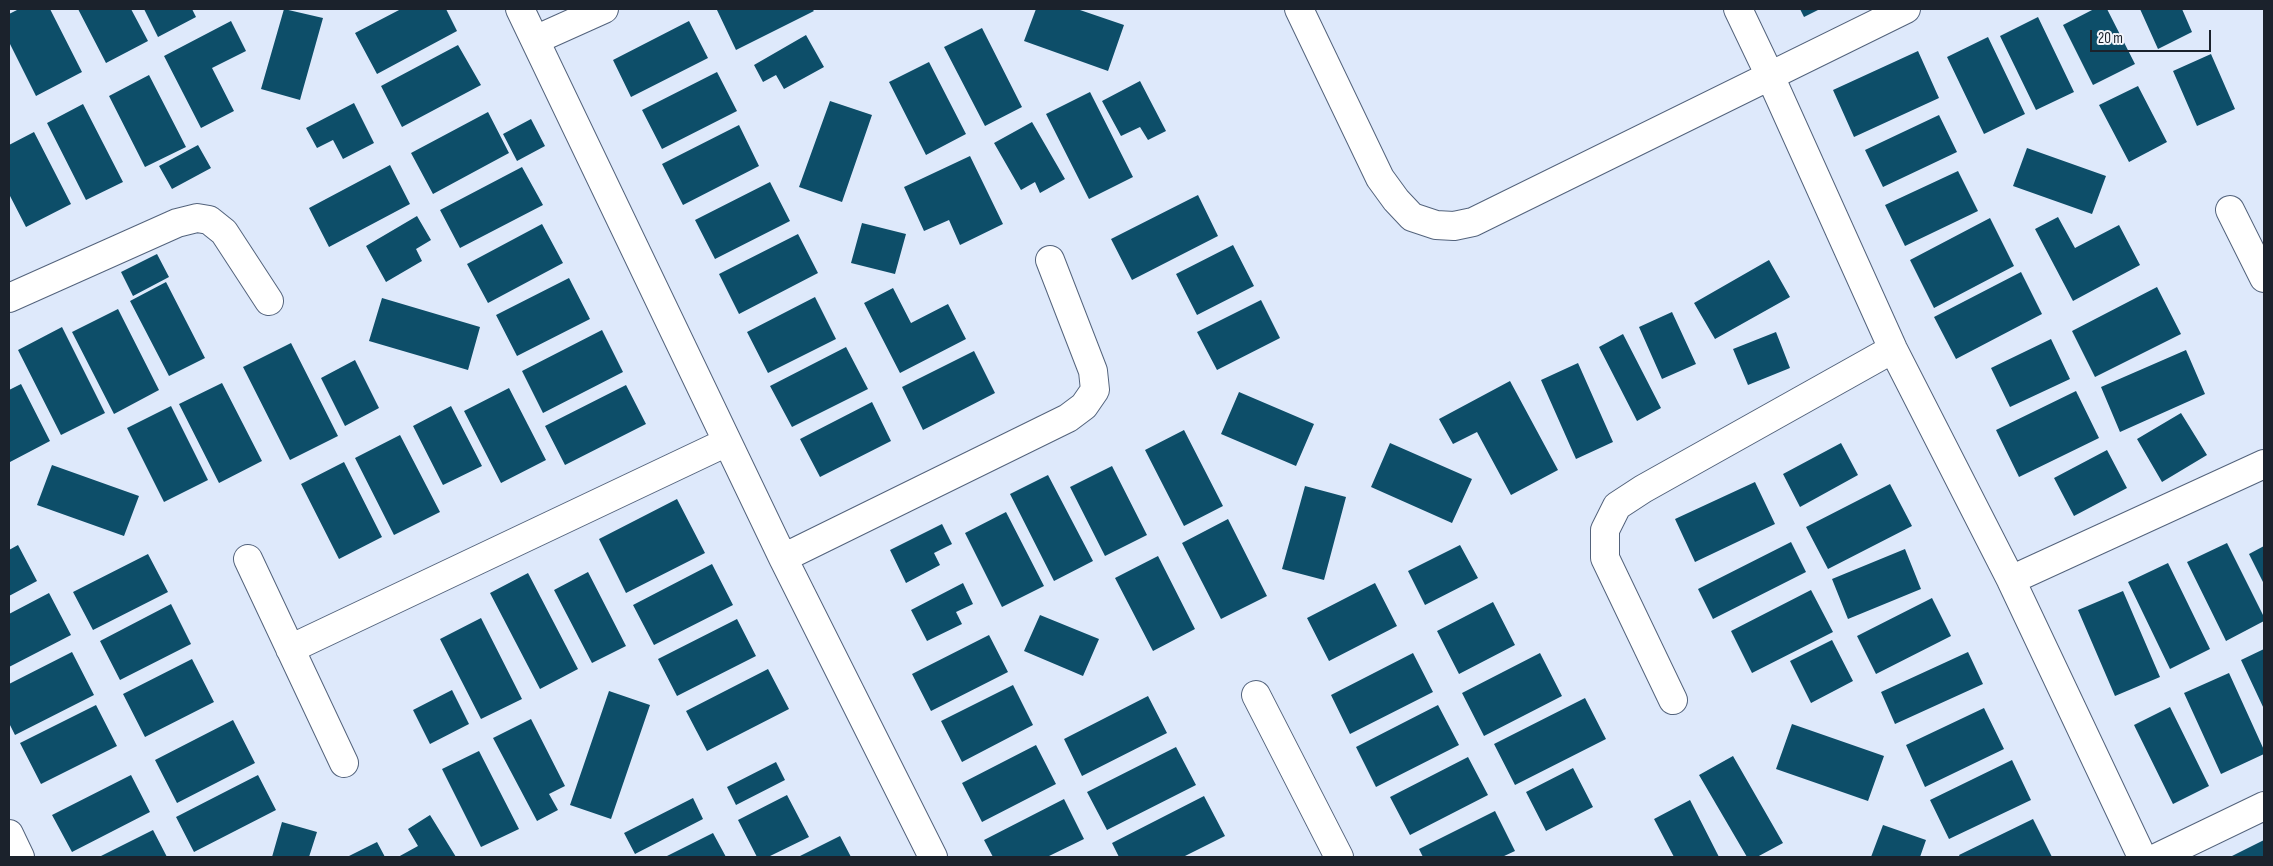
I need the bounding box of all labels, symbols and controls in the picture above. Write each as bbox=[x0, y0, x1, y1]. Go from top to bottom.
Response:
scale bar bbox=[2093, 20, 2214, 52]
text: 20 m bbox=[2098, 29, 2123, 48]

